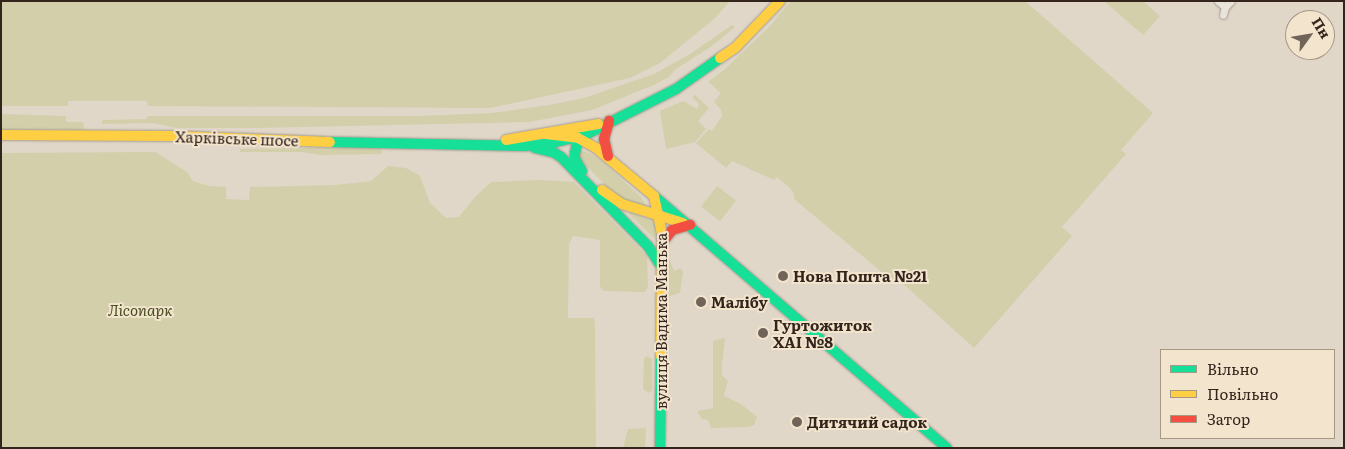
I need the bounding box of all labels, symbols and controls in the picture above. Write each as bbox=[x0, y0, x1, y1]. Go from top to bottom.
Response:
north arrow bbox=[1285, 10, 1335, 60]
text: Пн bbox=[1308, 13, 1336, 42]
street label: Харківське шосе bbox=[175, 127, 299, 149]
street label: вулиця Вадима Манька bbox=[652, 233, 670, 409]
place label: Нова Пошта №21 bbox=[793, 267, 927, 285]
marker: Нова Пошта №21 bbox=[777, 270, 789, 282]
place label: Малібу bbox=[711, 293, 768, 311]
marker: Малібу bbox=[695, 296, 707, 308]
park label: Лісопарк bbox=[108, 301, 172, 319]
place label: Гуртожиток ХАІ №8 bbox=[773, 315, 872, 350]
marker: Гуртожиток ХАІ №8 bbox=[757, 327, 769, 339]
legend bbox=[1160, 349, 1335, 439]
text: Вільно bbox=[1207, 357, 1258, 380]
text: Повільно bbox=[1207, 382, 1278, 405]
text: Затор bbox=[1207, 407, 1250, 430]
place label: Дитячий садок bbox=[807, 413, 927, 431]
marker: Дитячий садок bbox=[791, 416, 803, 428]

